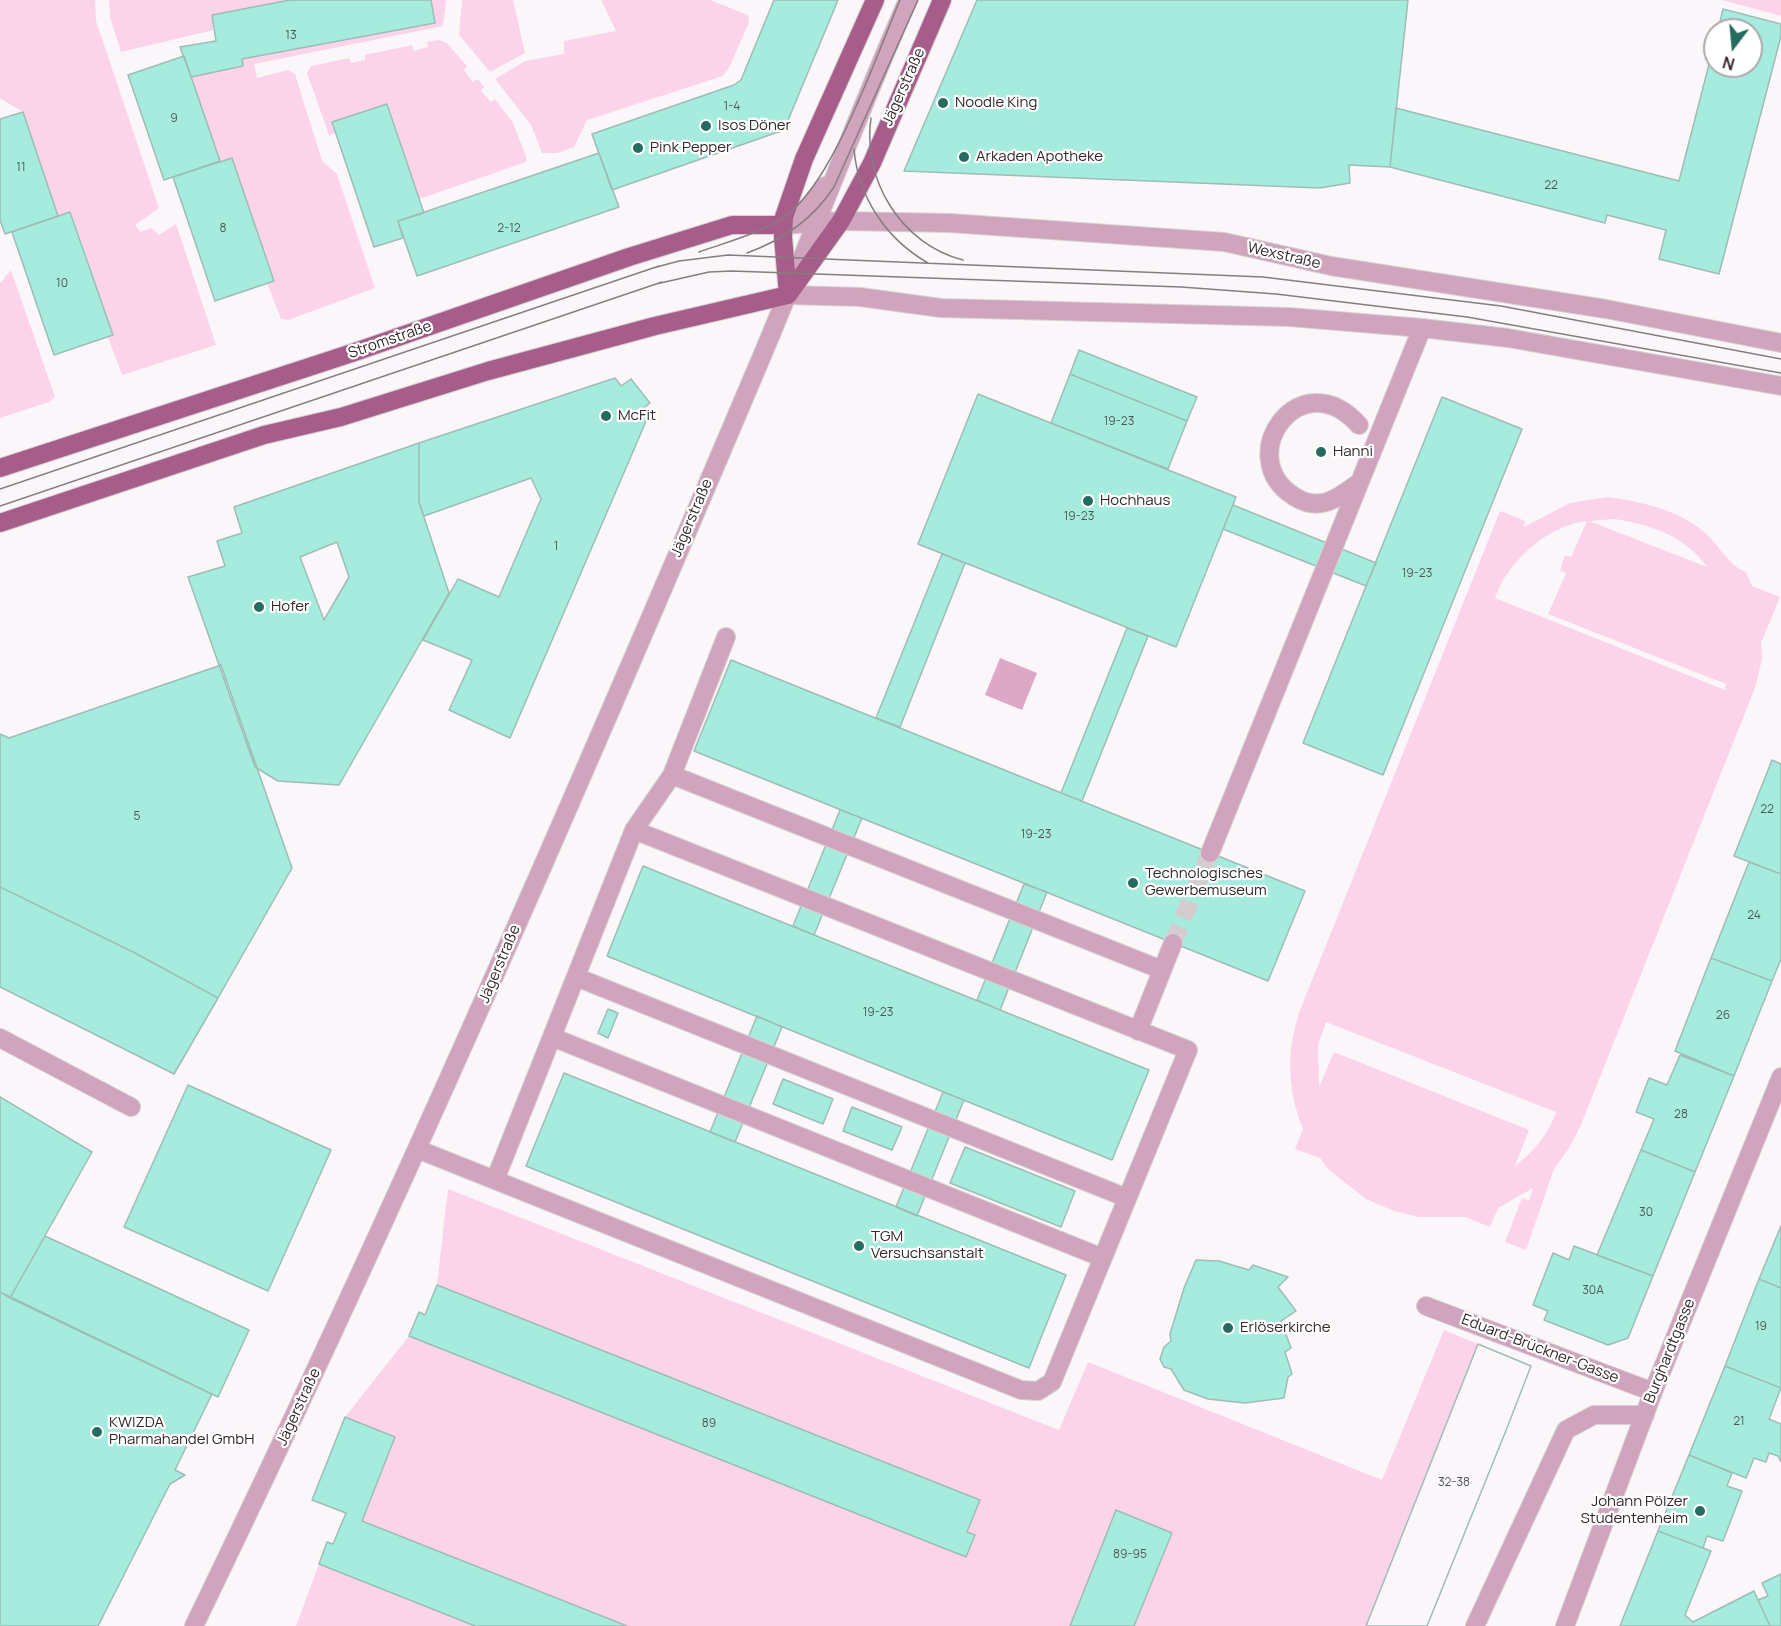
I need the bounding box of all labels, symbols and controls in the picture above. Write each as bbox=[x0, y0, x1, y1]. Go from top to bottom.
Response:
north arrow bbox=[1703, 18, 1763, 78]
house number: 13 bbox=[285, 29, 297, 43]
street label: Jägerstraße bbox=[879, 45, 929, 129]
text: N bbox=[1720, 51, 1737, 76]
place label: Noodle King bbox=[955, 94, 1037, 112]
marker: Noodle King bbox=[936, 96, 950, 110]
house number: 1-4 bbox=[724, 100, 740, 114]
house number: 9 bbox=[170, 112, 178, 126]
place label: Isos Döner bbox=[718, 117, 791, 135]
marker: Isos Döner bbox=[699, 119, 713, 133]
place label: Pink Pepper bbox=[650, 139, 731, 157]
marker: Pink Pepper bbox=[631, 141, 645, 155]
place label: Arkaden Apotheke bbox=[976, 148, 1103, 166]
marker: Arkaden Apotheke bbox=[957, 150, 971, 164]
house number: 11 bbox=[16, 161, 26, 175]
house number: 22 bbox=[1544, 179, 1558, 193]
house number: 8 bbox=[220, 222, 226, 236]
house number: 2-12 bbox=[497, 222, 521, 236]
street label: Wexstraße bbox=[1246, 239, 1322, 273]
house number: 10 bbox=[56, 277, 68, 291]
street label: Stromstraße bbox=[346, 317, 434, 363]
place label: McFit bbox=[618, 407, 656, 425]
marker: McFit bbox=[599, 409, 613, 423]
house number: 19-23 bbox=[1104, 415, 1134, 429]
place label: Hanni bbox=[1333, 443, 1373, 461]
marker: Hanni bbox=[1314, 445, 1328, 459]
street label: Jägerstraße bbox=[667, 476, 717, 560]
place label: Hochhaus bbox=[1100, 492, 1170, 510]
marker: Hochhaus bbox=[1081, 494, 1095, 508]
house number: 19-23 bbox=[1064, 510, 1094, 524]
house number: 1 bbox=[554, 540, 558, 554]
house number: 19-23 bbox=[1402, 567, 1432, 581]
place label: Hofer bbox=[271, 598, 309, 616]
marker: Hofer bbox=[252, 600, 266, 614]
house number: 22 bbox=[1760, 803, 1774, 817]
house number: 5 bbox=[134, 810, 140, 824]
house number: 19-23 bbox=[1021, 828, 1051, 842]
place label: Technologisches Gewerbemuseum bbox=[1145, 865, 1267, 900]
marker: Technologisches Gewerbemuseum bbox=[1126, 876, 1140, 890]
house number: 24 bbox=[1747, 909, 1761, 923]
street label: Jägerstraße bbox=[475, 922, 525, 1006]
house number: 19-23 bbox=[863, 1006, 893, 1020]
house number: 26 bbox=[1716, 1009, 1730, 1023]
house number: 28 bbox=[1674, 1108, 1688, 1122]
house number: 30 bbox=[1639, 1206, 1653, 1220]
place label: TGM Versuchsanstalt bbox=[871, 1228, 984, 1263]
marker: TGM Versuchsanstalt bbox=[852, 1239, 866, 1253]
house number: 30A bbox=[1582, 1284, 1604, 1298]
street label: Burghardtgasse bbox=[1641, 1296, 1699, 1406]
street label: Eduard-Brückner-Gasse bbox=[1459, 1311, 1621, 1387]
place label: Erlöserkirche bbox=[1240, 1319, 1330, 1337]
house number: 19 bbox=[1755, 1320, 1767, 1334]
marker: Erlöserkirche bbox=[1221, 1321, 1235, 1335]
street label: Jägerstraße bbox=[273, 1366, 325, 1448]
place label: KWIZDA Pharmahandel GmbH bbox=[109, 1414, 254, 1449]
house number: 21 bbox=[1733, 1415, 1745, 1429]
house number: 89 bbox=[702, 1417, 716, 1431]
marker: KWIZDA Pharmahandel GmbH bbox=[90, 1425, 104, 1439]
house number: 32-38 bbox=[1438, 1476, 1470, 1490]
place label: Johann Pölzer Studentenheim bbox=[1580, 1493, 1688, 1528]
marker: Johann Pölzer Studentenheim bbox=[1693, 1504, 1707, 1518]
house number: 89-95 bbox=[1113, 1548, 1147, 1562]

